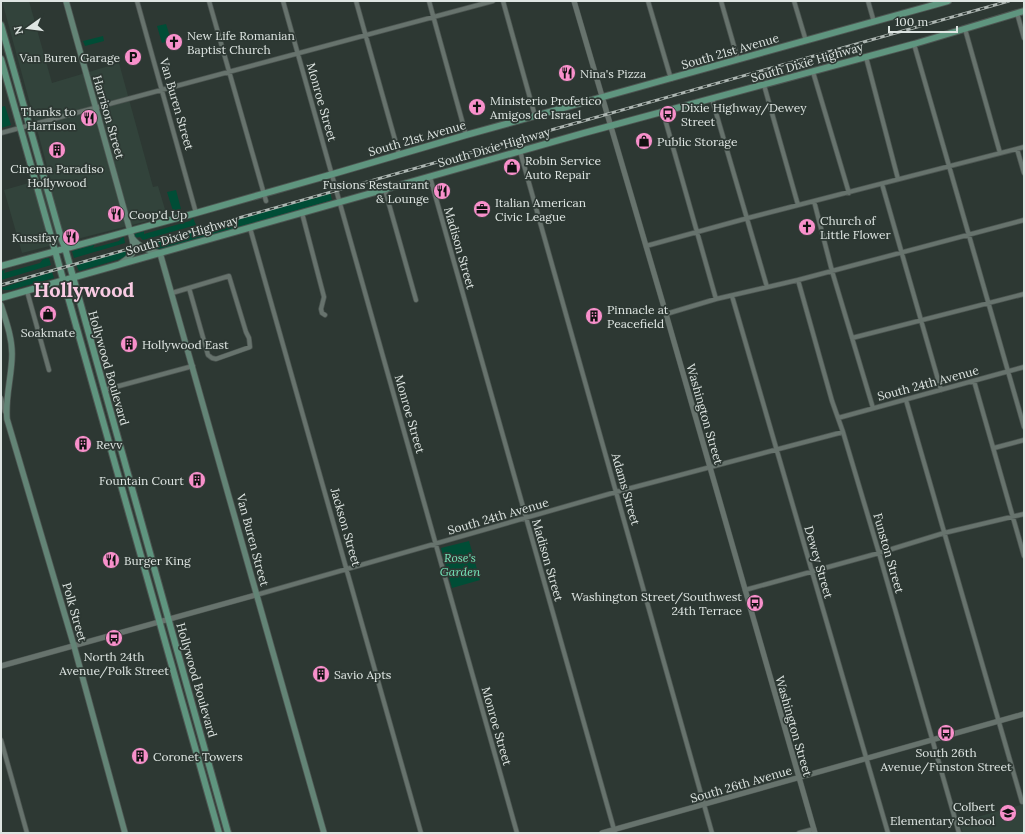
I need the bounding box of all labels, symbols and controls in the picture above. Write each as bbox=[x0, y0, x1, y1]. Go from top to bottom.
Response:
north arrow bbox=[8, 8, 48, 48]
scale bar bbox=[889, 8, 957, 34]
text: 100 m bbox=[895, 14, 928, 29]
text: N bbox=[10, 24, 26, 36]
place label: New Life Romanian Baptist Church bbox=[187, 28, 295, 57]
street label: South 21st Avenue bbox=[679, 30, 781, 72]
church icon: New Life Romanian Baptist Church bbox=[164, 32, 184, 52]
street label: South Dixie Highway bbox=[749, 39, 866, 85]
parking icon: Van Buren Garage bbox=[123, 47, 143, 67]
place label: Van Buren Garage bbox=[19, 50, 120, 65]
street label: Van Buren Street bbox=[156, 55, 197, 152]
street label: Monroe Street bbox=[304, 61, 340, 143]
restaurant icon: Nina's Pizza bbox=[557, 63, 577, 83]
place label: Nina's Pizza bbox=[580, 66, 646, 81]
street label: Harrison Street bbox=[90, 73, 128, 161]
place label: Ministerio Profetico Amigos de Israel bbox=[489, 93, 602, 122]
church icon: Ministerio Profetico Amigos de Israel bbox=[467, 97, 487, 117]
place label: Dixie Highway/Dewey Street bbox=[681, 100, 807, 129]
place label: Thanks to Harrison bbox=[21, 104, 76, 133]
bus stop icon: Dixie Highway/Dewey Street bbox=[658, 104, 678, 124]
restaurant icon: Thanks to Harrison bbox=[79, 108, 99, 128]
street label: South 21st Avenue bbox=[366, 117, 468, 159]
street label: South Dixie Highway bbox=[436, 124, 553, 170]
shop icon: Public Storage bbox=[634, 131, 654, 151]
place label: Public Storage bbox=[657, 134, 738, 149]
building icon: Cinema Paradiso Hollywood bbox=[47, 140, 67, 160]
place label: Robin Service Auto Repair bbox=[524, 153, 602, 182]
shop icon: Robin Service Auto Repair bbox=[502, 157, 522, 177]
place label: Cinema Paradiso Hollywood bbox=[10, 161, 104, 190]
place label: Fusions Restaurant & Lounge bbox=[323, 177, 429, 206]
restaurant icon: Fusions Restaurant & Lounge bbox=[432, 181, 452, 201]
place label: Italian American Civic League bbox=[495, 195, 586, 224]
office icon: Italian American Civic League bbox=[472, 199, 492, 219]
restaurant icon: Coop'd Up bbox=[106, 204, 126, 224]
street label: Madison Street bbox=[441, 205, 479, 291]
place label: Coop'd Up bbox=[129, 207, 187, 222]
street label: South Dixie Highway bbox=[124, 212, 241, 258]
place label: Church of Little Flower bbox=[820, 213, 892, 242]
church icon: Church of Little Flower bbox=[797, 217, 817, 237]
restaurant icon: Kussifay bbox=[61, 227, 81, 247]
place label: Kussifay bbox=[12, 230, 59, 245]
district label: Hollywood bbox=[34, 277, 134, 302]
place label: Pinnacle at Peacefield bbox=[607, 302, 669, 331]
shop icon: Soakmate bbox=[38, 304, 58, 324]
building icon: Pinnacle at Peacefield bbox=[584, 306, 604, 326]
street label: Hollywood Boulevard bbox=[85, 309, 133, 427]
place label: Soakmate bbox=[21, 325, 76, 340]
building icon: Hollywood East bbox=[119, 334, 139, 354]
place label: Hollywood East bbox=[142, 337, 229, 352]
street label: Washington Street bbox=[683, 362, 727, 466]
street label: South 24th Avenue bbox=[876, 362, 981, 404]
street label: Monroe Street bbox=[392, 373, 428, 455]
building icon: Revv bbox=[73, 434, 93, 454]
place label: Revv bbox=[96, 437, 123, 452]
street label: Adams Street bbox=[608, 450, 644, 527]
building icon: Fountain Court bbox=[187, 470, 207, 490]
place label: Fountain Court bbox=[99, 473, 184, 488]
street label: Jackson Street bbox=[327, 485, 364, 568]
street label: Van Buren Street bbox=[233, 491, 273, 588]
street label: South 24th Avenue bbox=[446, 494, 551, 538]
street label: Funston Street bbox=[870, 511, 908, 595]
street label: Madison Street bbox=[529, 517, 567, 603]
street label: Dewey Street bbox=[801, 524, 837, 600]
restaurant icon: Burger King bbox=[101, 550, 121, 570]
park label: Rose's Garden bbox=[440, 550, 481, 579]
place label: Burger King bbox=[124, 553, 191, 568]
street label: Polk Street bbox=[59, 581, 91, 644]
place label: Washington Street/Southwest 24th Terrace bbox=[571, 589, 742, 618]
bus stop icon: Washington Street/Southwest 24th Terrace bbox=[745, 593, 765, 613]
street label: Hollywood Boulevard bbox=[173, 621, 221, 739]
bus stop icon: North 24th Avenue/Polk Street bbox=[104, 628, 124, 648]
place label: North 24th Avenue/Polk Street bbox=[58, 649, 169, 679]
building icon: Savio Apts bbox=[311, 664, 331, 684]
place label: Savio Apts bbox=[334, 667, 392, 682]
street label: Washington Street bbox=[772, 674, 816, 778]
street label: Monroe Street bbox=[479, 685, 515, 767]
bus stop icon: South 26th Avenue/Funston Street bbox=[936, 723, 956, 743]
place label: South 26th Avenue/Funston Street bbox=[879, 745, 1012, 775]
building icon: Coronet Towers bbox=[130, 746, 150, 766]
place label: Coronet Towers bbox=[153, 749, 243, 764]
street label: South 26th Avenue bbox=[688, 762, 794, 806]
place label: Colbert Elementary School bbox=[890, 799, 995, 828]
school or university icon: Colbert Elementary School bbox=[998, 803, 1018, 823]

